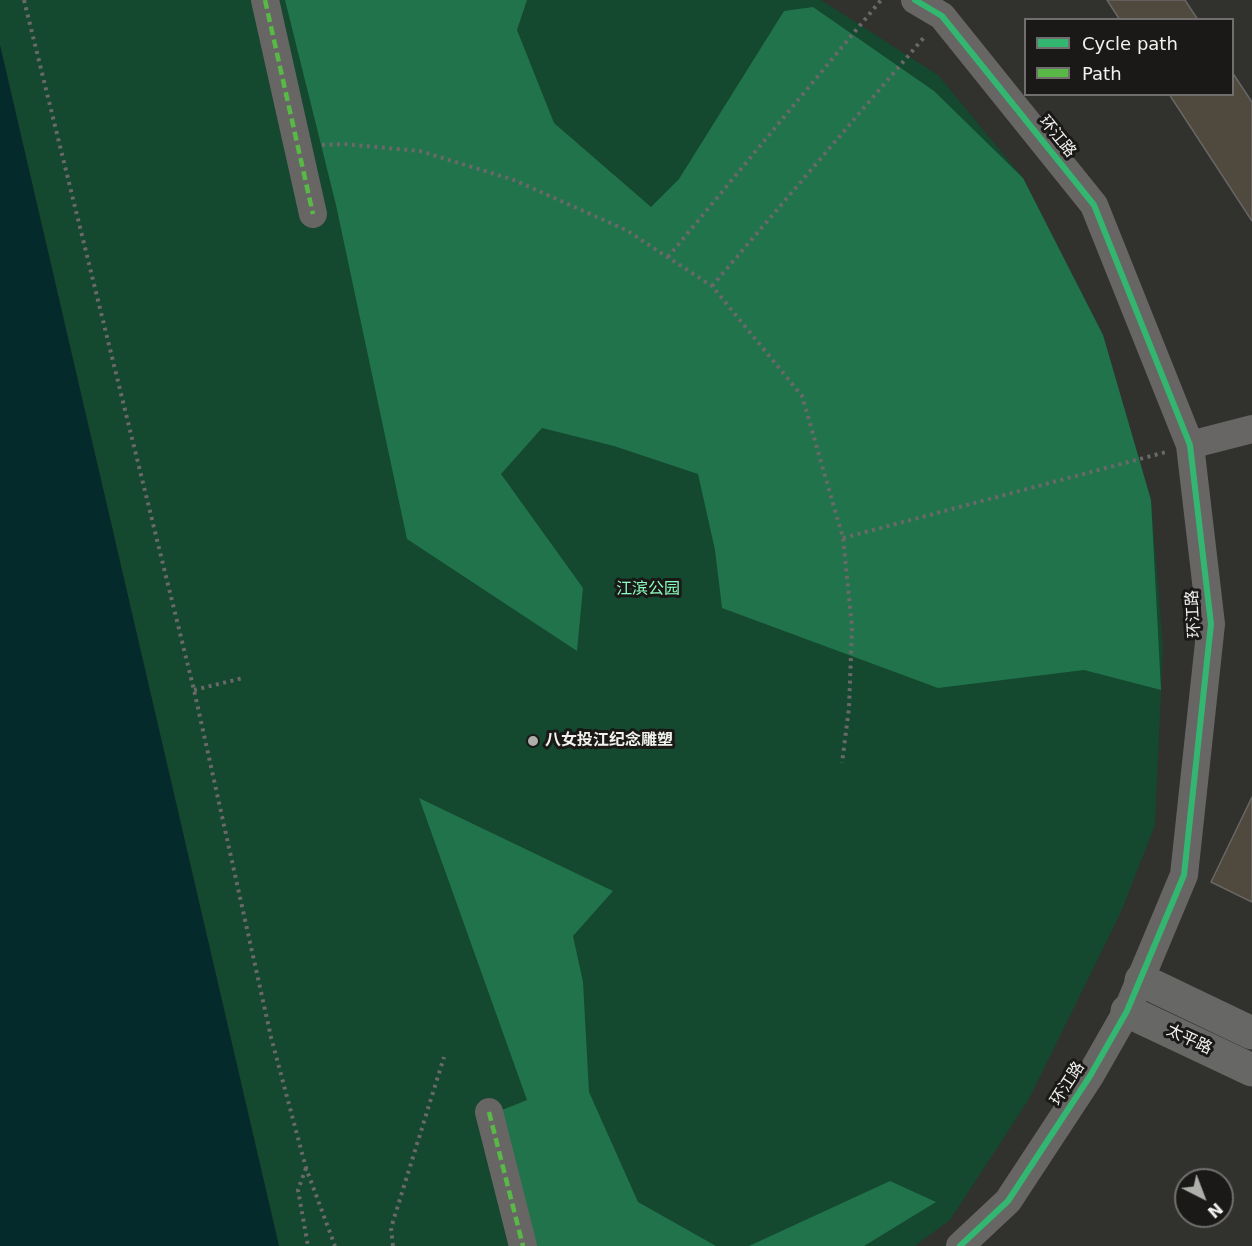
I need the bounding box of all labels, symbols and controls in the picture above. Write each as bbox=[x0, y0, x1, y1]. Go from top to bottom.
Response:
legend bbox=[1024, 18, 1234, 96]
text: Cycle path bbox=[1082, 33, 1178, 54]
text: Path bbox=[1082, 63, 1122, 84]
street label: 环江路 bbox=[1034, 112, 1080, 162]
park label: 江滨公园 bbox=[616, 580, 680, 600]
street label: 环江路 bbox=[1183, 590, 1205, 638]
place label: 八女投江纪念雕塑 bbox=[545, 731, 673, 751]
marker: 八女投江纪念雕塑 bbox=[526, 734, 540, 748]
street label: 太平路 bbox=[1163, 1021, 1215, 1059]
street label: 环江路 bbox=[1047, 1059, 1089, 1109]
north arrow bbox=[1174, 1168, 1234, 1228]
text: N bbox=[1204, 1199, 1226, 1222]

